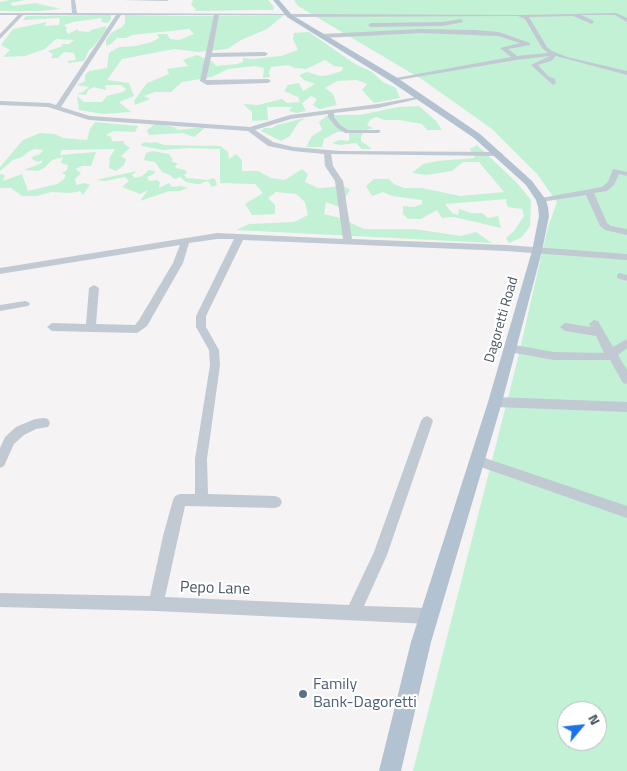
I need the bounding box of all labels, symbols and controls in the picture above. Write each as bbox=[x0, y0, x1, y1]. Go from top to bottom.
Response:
street label: Dagoretti Road bbox=[482, 275, 522, 365]
street label: Pepo Lane bbox=[180, 578, 250, 600]
place label: Family Bank-Dagoretti bbox=[313, 675, 417, 713]
marker: Family Bank-Dagoretti bbox=[297, 688, 309, 700]
north arrow bbox=[557, 701, 607, 751]
text: N bbox=[583, 710, 606, 728]

